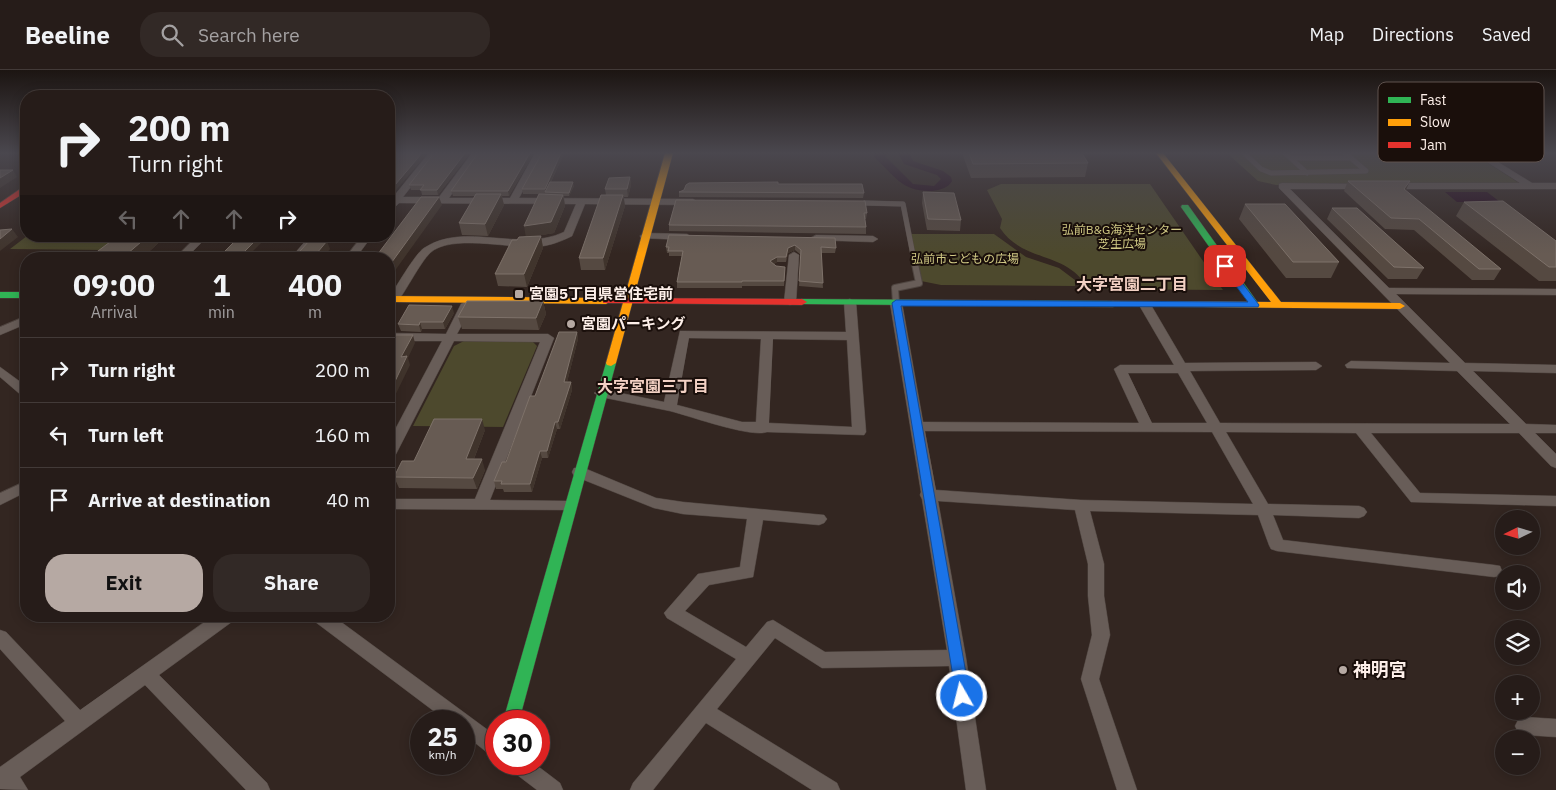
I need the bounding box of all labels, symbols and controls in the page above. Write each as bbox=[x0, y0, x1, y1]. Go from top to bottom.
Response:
search box bbox=[140, 12, 490, 57]
text: Beeline bbox=[25, 19, 110, 51]
icon: search bbox=[158, 21, 186, 49]
text: Search here bbox=[198, 23, 300, 47]
text: Map bbox=[1309, 23, 1344, 46]
text: Directions bbox=[1372, 23, 1454, 46]
text: Saved bbox=[1482, 23, 1531, 46]
legend bbox=[1378, 82, 1544, 162]
text: Fast bbox=[1420, 91, 1446, 109]
text: 200 m bbox=[128, 105, 231, 151]
icon: right bbox=[45, 110, 110, 175]
text: Slow bbox=[1420, 113, 1451, 131]
text: Jam bbox=[1420, 136, 1447, 154]
text: Turn right bbox=[128, 149, 223, 178]
icon: left bbox=[114, 205, 142, 233]
icon: ahead bbox=[167, 205, 195, 233]
icon: ahead bbox=[220, 205, 248, 233]
icon: right bbox=[273, 205, 301, 233]
park label: 弘前B&G海洋センター 芝生広場 bbox=[1062, 222, 1182, 251]
pin bbox=[1204, 245, 1246, 287]
park label: 弘前市こどもの広場 bbox=[911, 251, 1019, 266]
icon: arrive bbox=[1211, 252, 1239, 280]
text: 09:00 bbox=[73, 265, 155, 304]
text: 1 bbox=[212, 265, 230, 304]
text: 400 bbox=[288, 265, 342, 304]
district label: 大字宮園二丁目 bbox=[1076, 274, 1188, 294]
place label: 宮園5丁目県営住宅前 bbox=[529, 284, 673, 303]
marker: 宮園5丁目県営住宅前 bbox=[513, 288, 525, 300]
text: Arrival bbox=[91, 302, 137, 322]
text: min bbox=[208, 302, 235, 322]
text: m bbox=[308, 302, 322, 322]
place label: 宮園パーキング bbox=[581, 314, 686, 333]
marker: 宮園パーキング bbox=[565, 318, 577, 330]
icon: right bbox=[45, 356, 73, 384]
text: Turn right bbox=[88, 358, 175, 382]
text: 200 m bbox=[315, 358, 370, 382]
district label: 大字宮園三丁目 bbox=[597, 376, 709, 396]
icon: left bbox=[45, 421, 73, 449]
text: Turn left bbox=[88, 423, 164, 447]
text: 160 m bbox=[315, 423, 370, 447]
icon: arrive bbox=[45, 486, 73, 514]
text: Arrive at destination bbox=[88, 488, 271, 512]
text: 40 m bbox=[326, 488, 370, 512]
north arrow bbox=[1495, 510, 1540, 555]
map controls bbox=[1495, 510, 1540, 775]
button: Exit bbox=[45, 554, 203, 612]
button: Share bbox=[213, 554, 370, 612]
button: sound bbox=[1495, 565, 1540, 610]
button: layers bbox=[1495, 620, 1540, 665]
place label: 神明宮 bbox=[1353, 658, 1407, 681]
marker: 神明宮 bbox=[1337, 664, 1349, 676]
position arrow bbox=[935, 669, 987, 721]
button: + bbox=[1495, 675, 1540, 720]
speed limit sign: 30 bbox=[485, 710, 550, 775]
text: 25 bbox=[427, 720, 458, 753]
button: − bbox=[1495, 730, 1540, 775]
text: km/h bbox=[428, 747, 457, 762]

